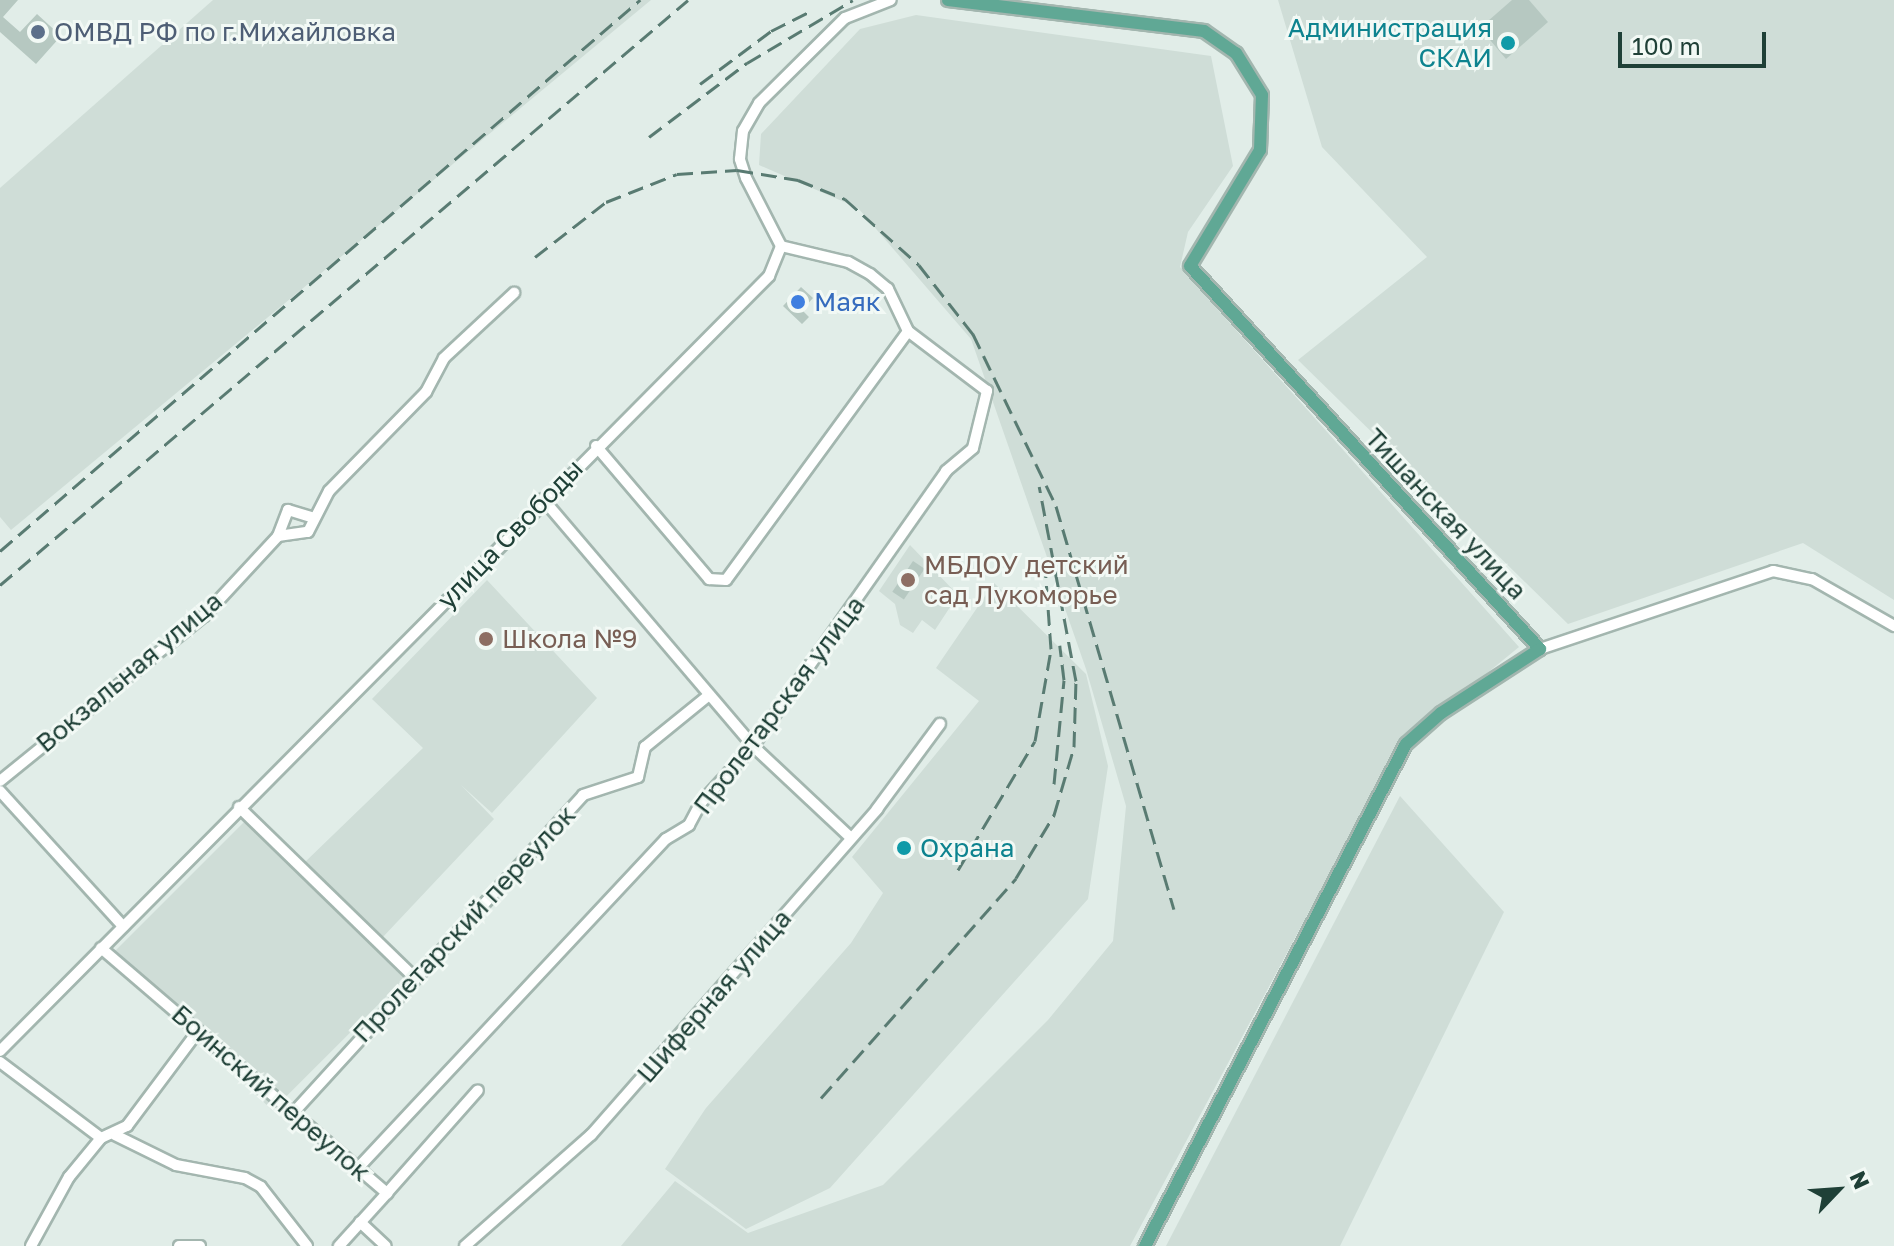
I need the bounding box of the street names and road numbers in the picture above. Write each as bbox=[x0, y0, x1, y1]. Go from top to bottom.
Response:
street label: Тишанская улица bbox=[1359, 422, 1533, 606]
street label: улица Свободы bbox=[431, 453, 589, 615]
street label: Вокзальная улица bbox=[30, 585, 228, 759]
street label: Пролетарская улица bbox=[687, 590, 871, 820]
street label: Пролетарский переулок bbox=[346, 799, 582, 1049]
street label: Шиферная улица bbox=[630, 903, 798, 1089]
street label: Боинский переулок bbox=[165, 998, 377, 1188]

